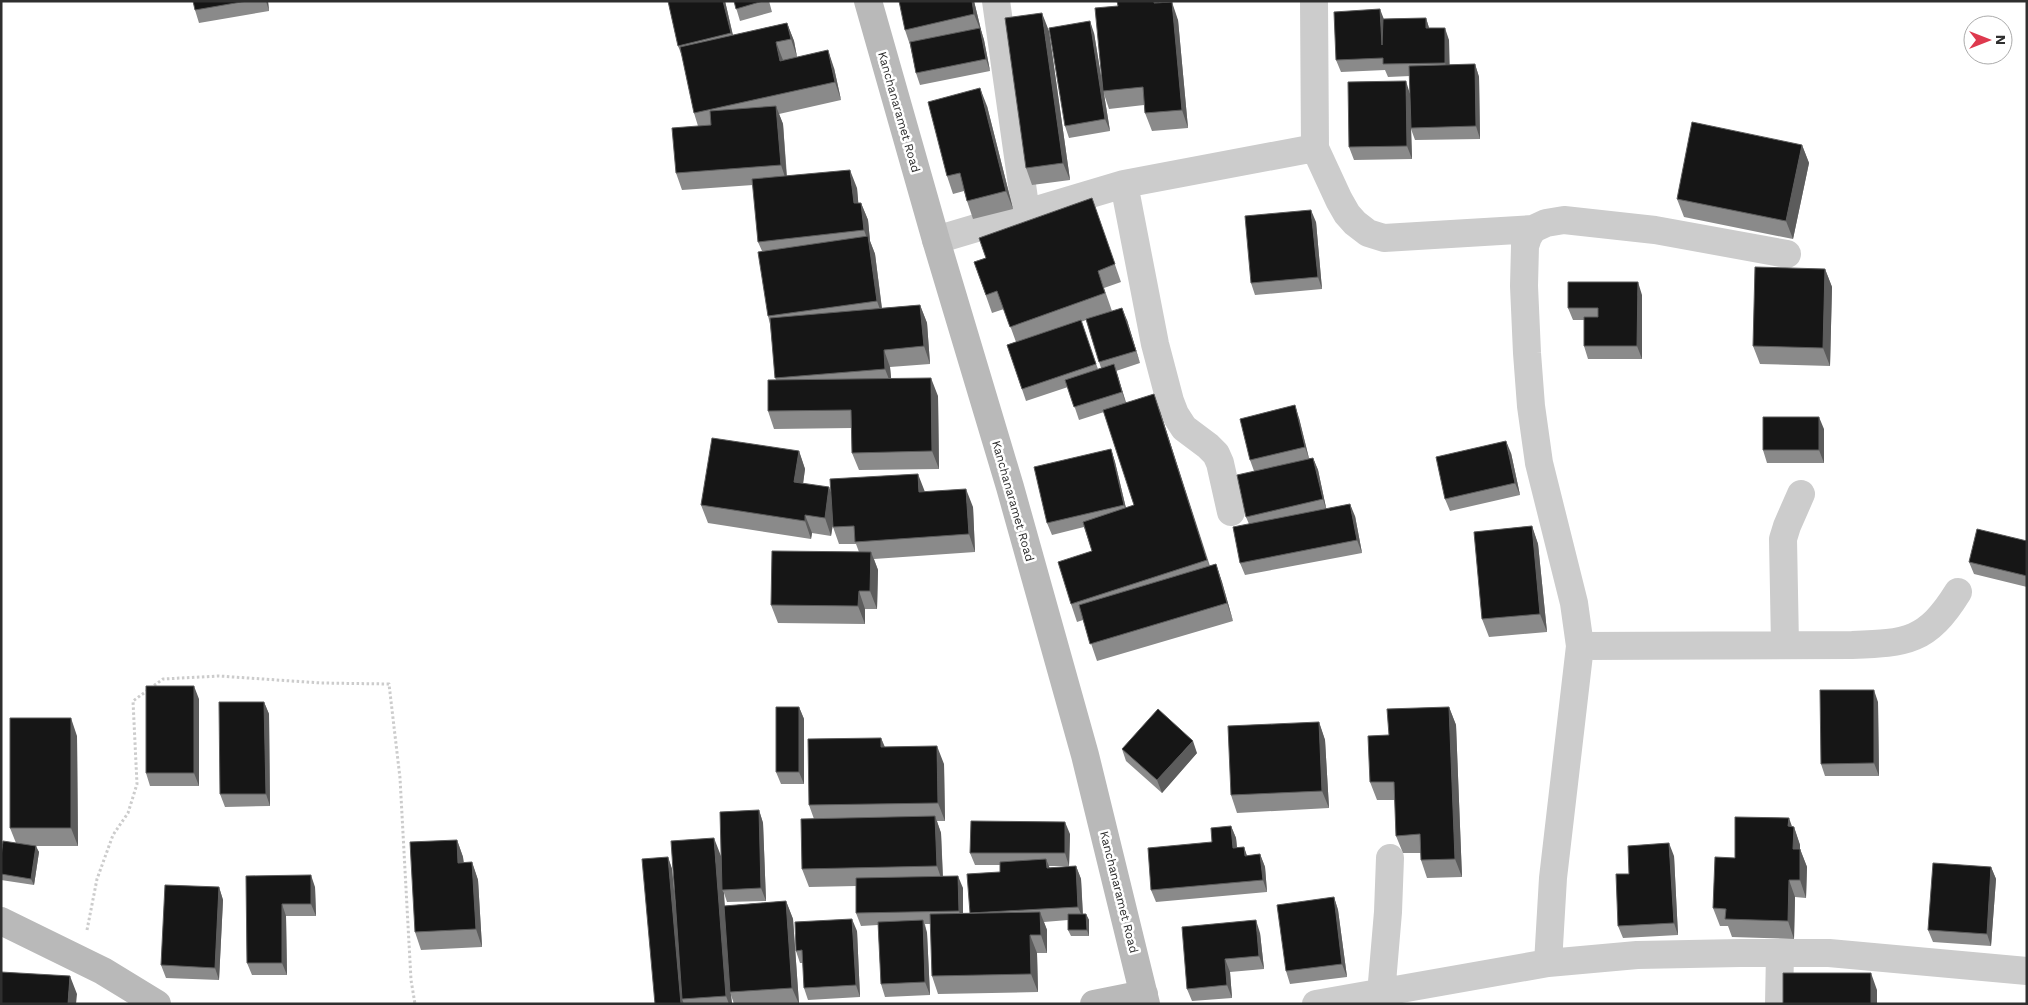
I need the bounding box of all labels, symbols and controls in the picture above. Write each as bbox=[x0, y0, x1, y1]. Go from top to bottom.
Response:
north arrow bbox=[1963, 15, 2013, 65]
text: N bbox=[1993, 35, 2009, 45]
street label: Kanchanaramet Road bbox=[875, 50, 923, 174]
street label: Kanchanaramet Road bbox=[989, 439, 1037, 563]
street label: Kanchanaramet Road bbox=[1097, 830, 1141, 954]

